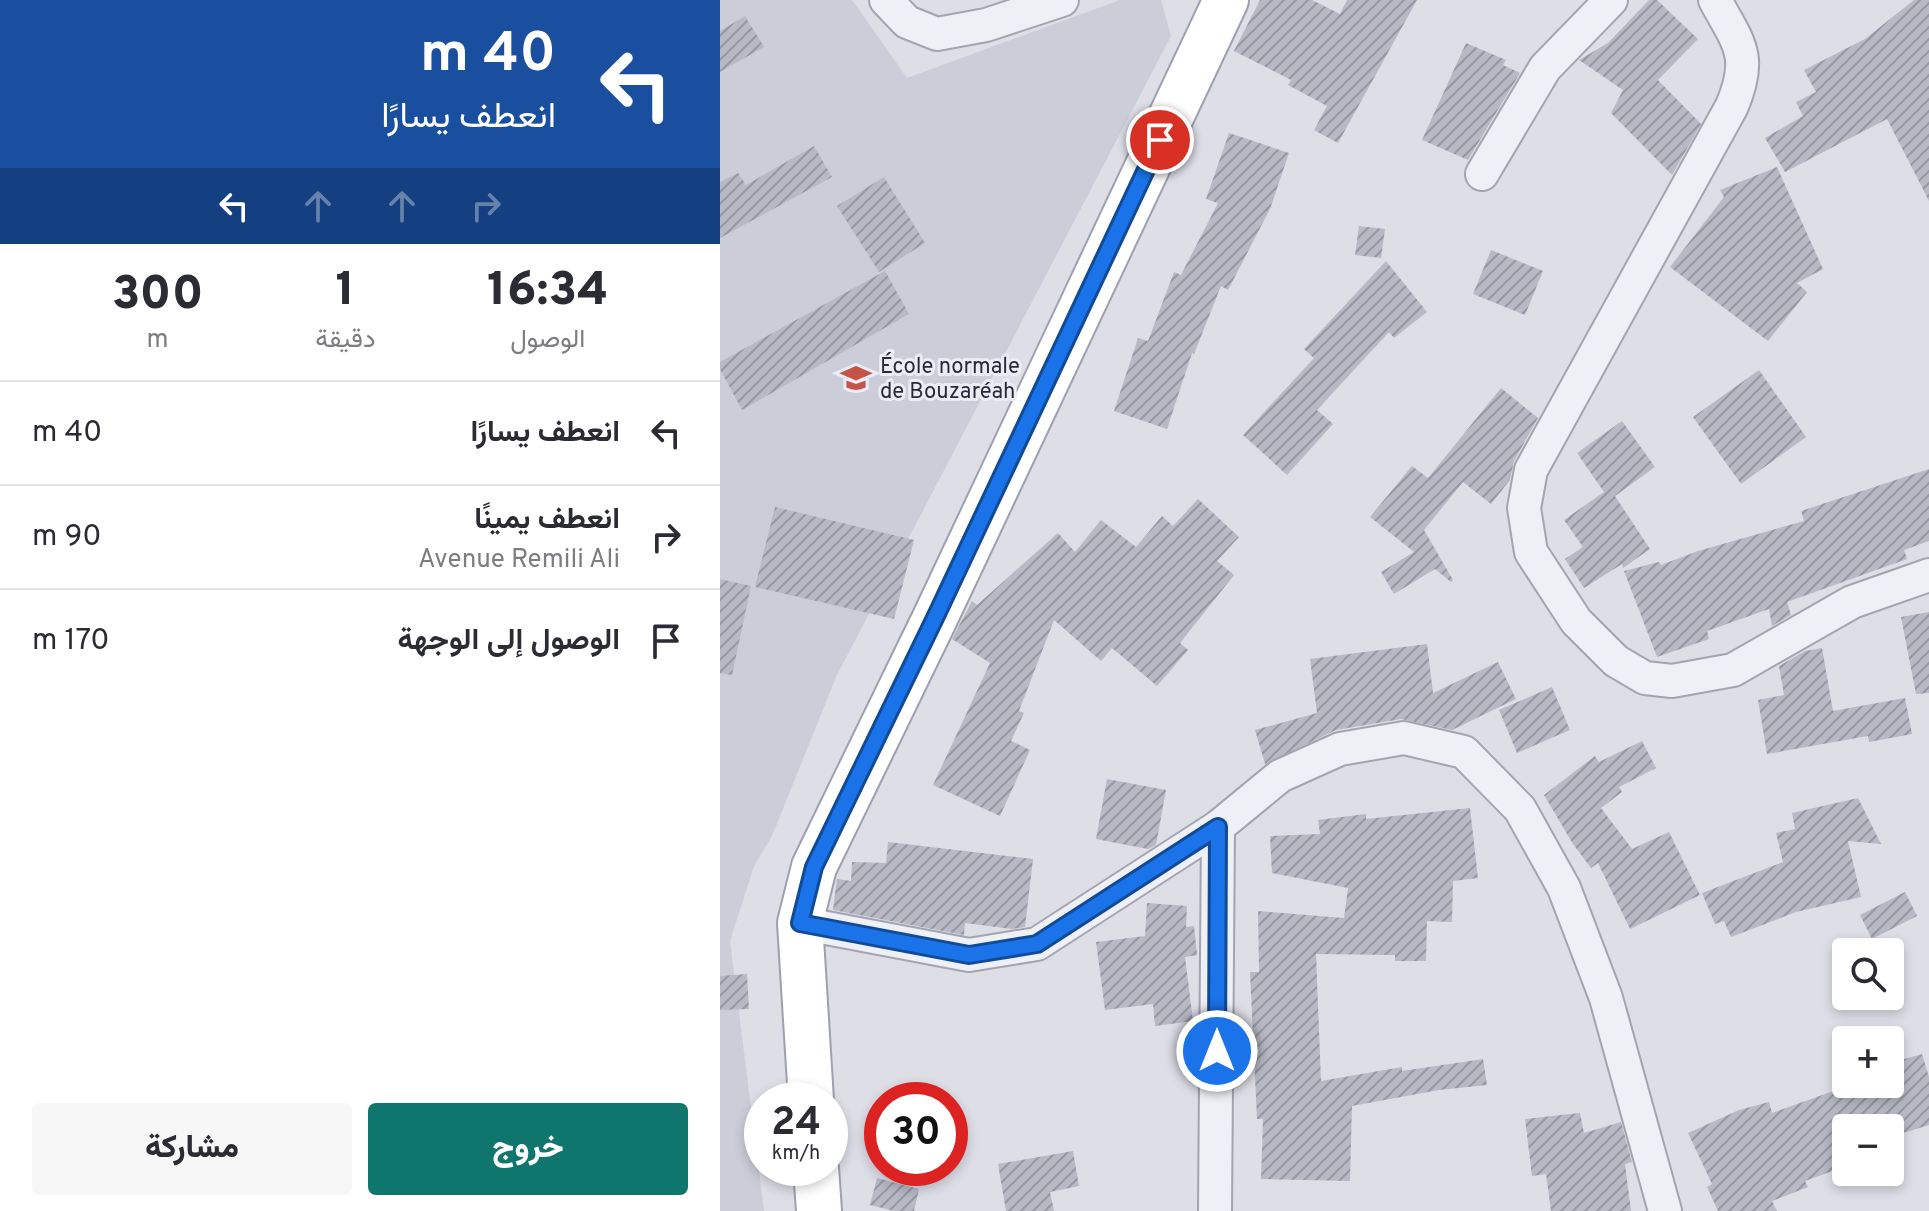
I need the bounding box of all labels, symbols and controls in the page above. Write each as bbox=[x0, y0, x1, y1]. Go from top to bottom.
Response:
text: 40 m bbox=[420, 21, 556, 91]
icon: left bbox=[584, 32, 688, 136]
text: انعطف يسارًا bbox=[381, 95, 556, 141]
pin bbox=[1126, 106, 1194, 174]
icon: arrive bbox=[1138, 118, 1182, 162]
icon: left bbox=[212, 184, 256, 228]
icon: ahead bbox=[296, 184, 340, 228]
icon: ahead bbox=[380, 184, 424, 228]
icon: right bbox=[464, 184, 508, 228]
text: 1 bbox=[336, 262, 355, 322]
text: 16:34 bbox=[487, 262, 608, 322]
text: 300 bbox=[112, 266, 204, 326]
text: m bbox=[147, 324, 169, 357]
text: دقيقة bbox=[315, 324, 375, 357]
text: الوصول bbox=[510, 324, 585, 357]
place label: École normale de Bouzaréah bbox=[880, 352, 1020, 406]
school or university icon: École normale de Bouzaréah bbox=[839, 361, 873, 395]
icon: left bbox=[644, 411, 688, 455]
text: 40 m bbox=[32, 415, 102, 452]
text: انعطف يسارًا bbox=[471, 415, 620, 452]
text: انعطف يمينًا bbox=[474, 502, 620, 539]
icon: right bbox=[644, 515, 688, 559]
text: 90 m bbox=[32, 519, 101, 556]
text: Avenue Remili Ali bbox=[418, 544, 620, 577]
icon: arrive bbox=[644, 619, 688, 663]
text: 170 m bbox=[32, 623, 110, 660]
text: الوصول إلى الوجهة bbox=[398, 623, 620, 660]
map controls bbox=[1832, 938, 1904, 1186]
button: search bbox=[1832, 938, 1904, 1010]
position arrow bbox=[1175, 1009, 1259, 1093]
button: + bbox=[1832, 1026, 1904, 1098]
speed limit sign: 30 bbox=[864, 1082, 968, 1186]
text: 24 bbox=[771, 1099, 821, 1149]
button: مشاركة bbox=[32, 1103, 352, 1195]
button: خروج bbox=[368, 1103, 688, 1195]
button: − bbox=[1832, 1114, 1904, 1186]
text: km/h bbox=[772, 1141, 820, 1167]

